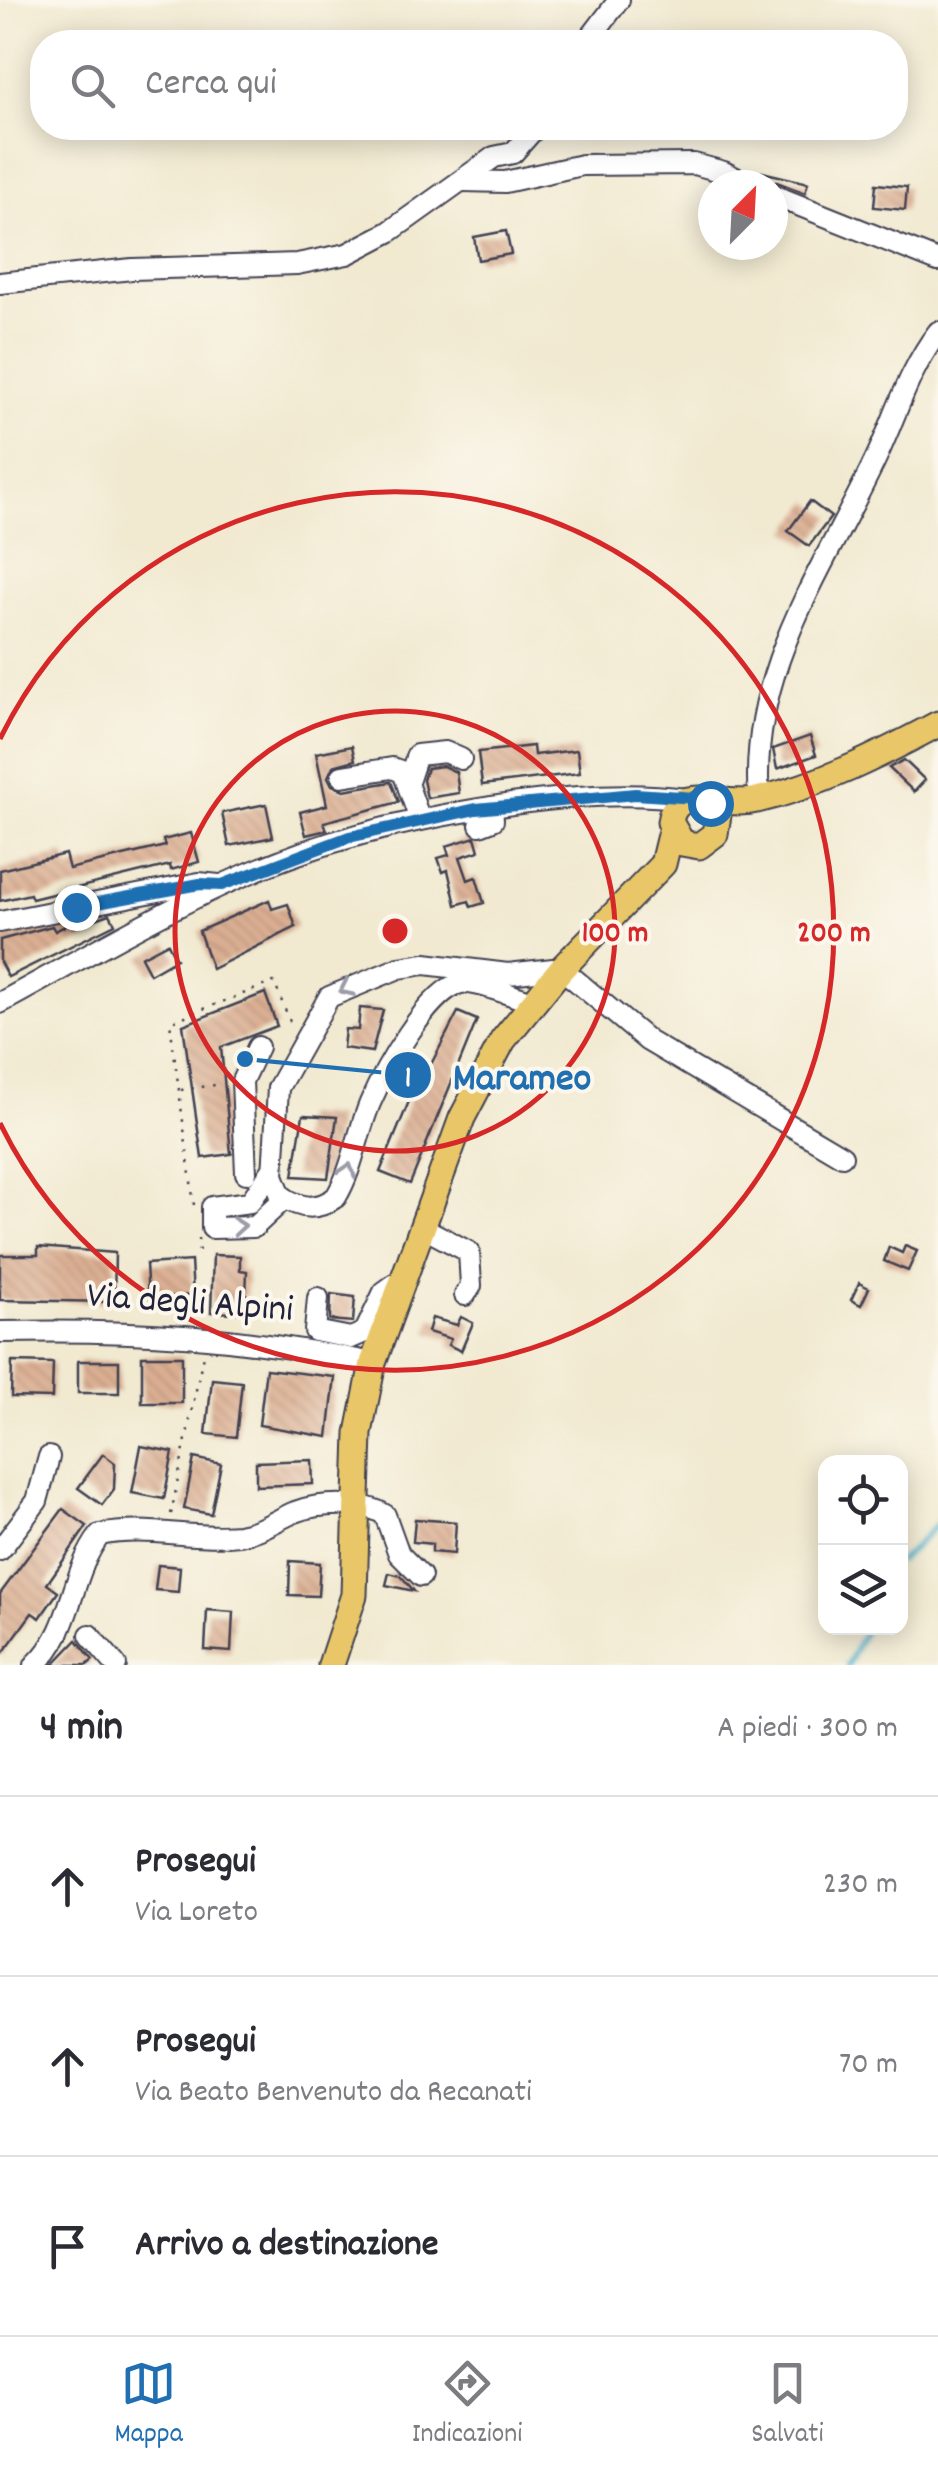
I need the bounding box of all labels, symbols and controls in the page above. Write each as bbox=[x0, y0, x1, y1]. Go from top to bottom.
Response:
search box bbox=[30, 30, 908, 140]
icon: search bbox=[65, 58, 120, 113]
text: Cerca qui bbox=[145, 58, 277, 113]
north arrow bbox=[698, 170, 788, 260]
route start bbox=[688, 781, 734, 827]
route end bbox=[54, 885, 100, 931]
centre of rings bbox=[377, 913, 413, 949]
text: 100 m bbox=[582, 914, 648, 957]
text: 200 m bbox=[797, 914, 871, 957]
one-way arrow bbox=[338, 976, 356, 996]
callout: Marameo bbox=[383, 1040, 612, 1110]
text: Marameo bbox=[453, 1053, 591, 1110]
text: 1 bbox=[405, 1059, 411, 1102]
one-way arrow bbox=[336, 1162, 357, 1179]
one-way arrow bbox=[231, 1216, 247, 1237]
street label: Via degli Alpini bbox=[85, 1270, 295, 1340]
map controls bbox=[818, 1455, 908, 1635]
button: locate bbox=[818, 1455, 908, 1545]
button: layers bbox=[818, 1545, 908, 1635]
text: 4 min bbox=[40, 1700, 123, 1760]
text: A piedi · 300 m bbox=[717, 1707, 898, 1753]
text: Prosegui bbox=[135, 1836, 256, 1891]
icon: ahead bbox=[40, 1859, 95, 1914]
text: 230 m bbox=[823, 1863, 898, 1909]
text: Via Loreto bbox=[135, 1891, 258, 1937]
text: Prosegui bbox=[135, 2016, 256, 2071]
icon: ahead bbox=[40, 2039, 95, 2094]
text: 70 m bbox=[839, 2043, 898, 2089]
text: Via Beato Benvenuto da Recanati bbox=[135, 2071, 532, 2117]
icon: arrive bbox=[40, 2219, 95, 2274]
text: Arrivo a destinazione bbox=[135, 2219, 438, 2274]
tab: Mappa bbox=[114, 2356, 183, 2456]
tab: Indicazioni bbox=[412, 2356, 522, 2456]
tab: Salvati bbox=[751, 2356, 824, 2456]

